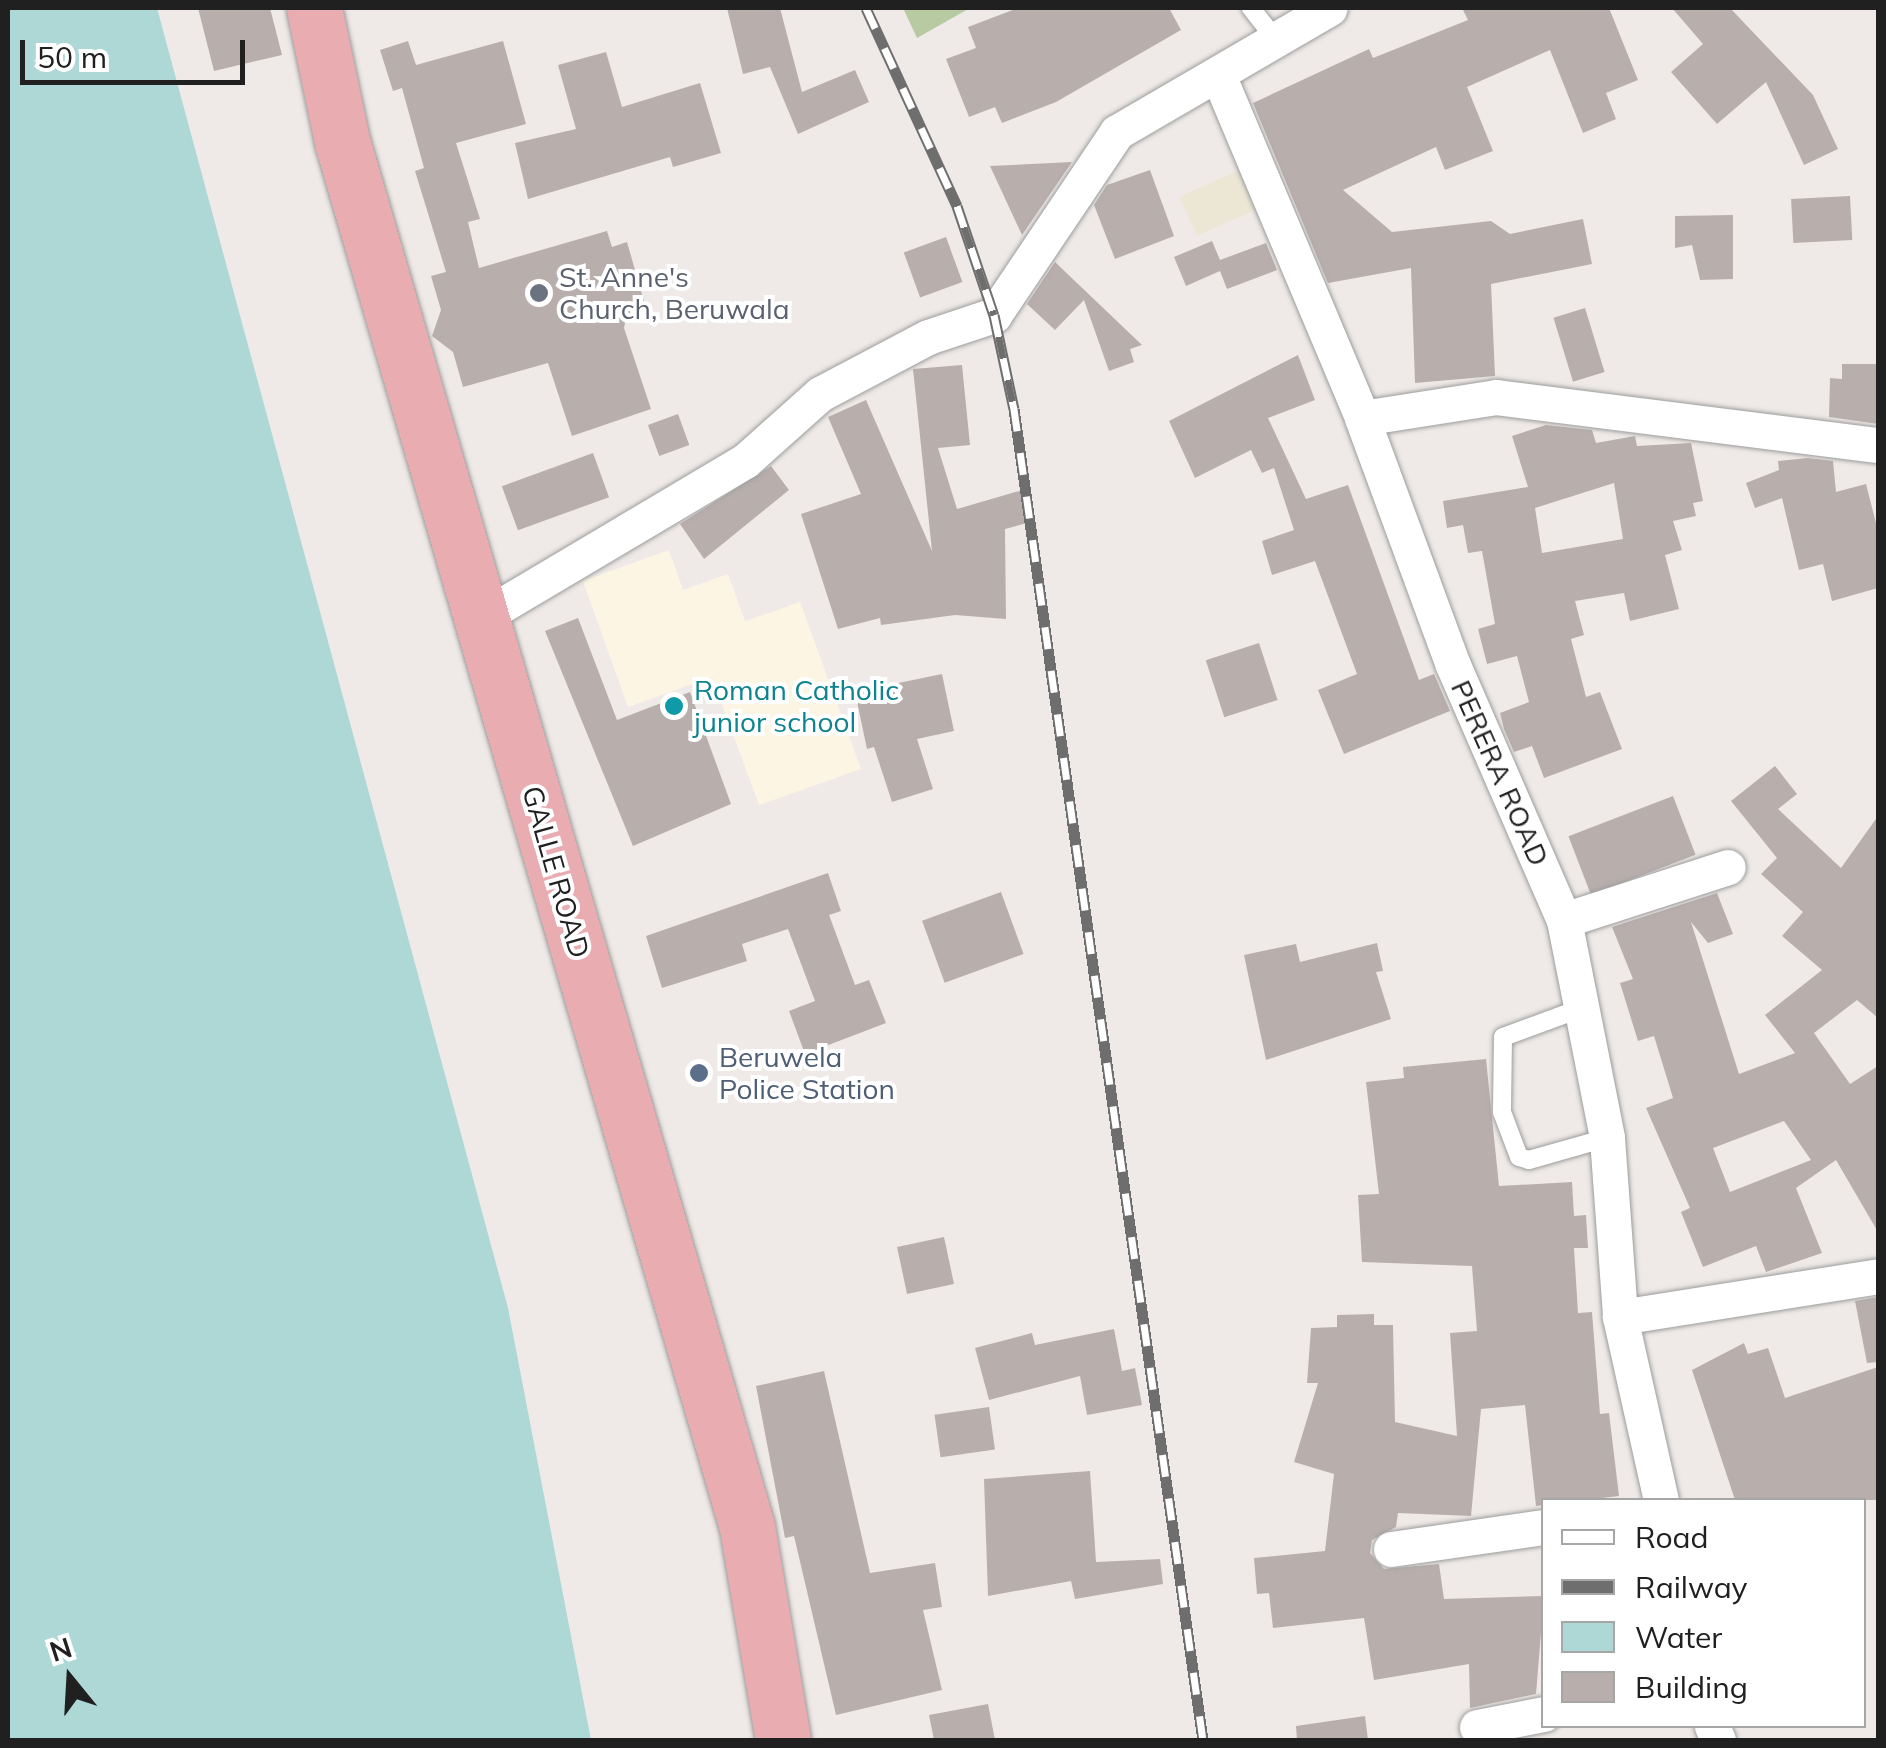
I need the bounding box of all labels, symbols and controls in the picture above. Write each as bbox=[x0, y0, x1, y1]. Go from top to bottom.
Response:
scale bar bbox=[25, 20, 250, 82]
text: 50 m bbox=[37, 38, 107, 76]
place label: St. Anne's Church, Beruwala bbox=[559, 260, 790, 326]
marker: St. Anne's Church, Beruwala bbox=[528, 282, 550, 304]
place label: Roman Catholic junior school bbox=[694, 673, 899, 739]
street label: PERERA ROAD bbox=[1444, 675, 1556, 871]
marker: Roman Catholic junior school bbox=[663, 695, 685, 717]
street label: GALLE ROAD bbox=[515, 782, 597, 962]
place label: Beruwela Police Station bbox=[719, 1040, 895, 1106]
marker: Beruwela Police Station bbox=[688, 1062, 710, 1084]
legend bbox=[1541, 1498, 1866, 1728]
text: Road bbox=[1635, 1518, 1709, 1556]
text: Railway bbox=[1635, 1568, 1748, 1606]
text: Water bbox=[1635, 1618, 1722, 1656]
north arrow bbox=[20, 1628, 120, 1728]
text: N bbox=[45, 1629, 76, 1669]
text: Building bbox=[1635, 1668, 1748, 1706]

